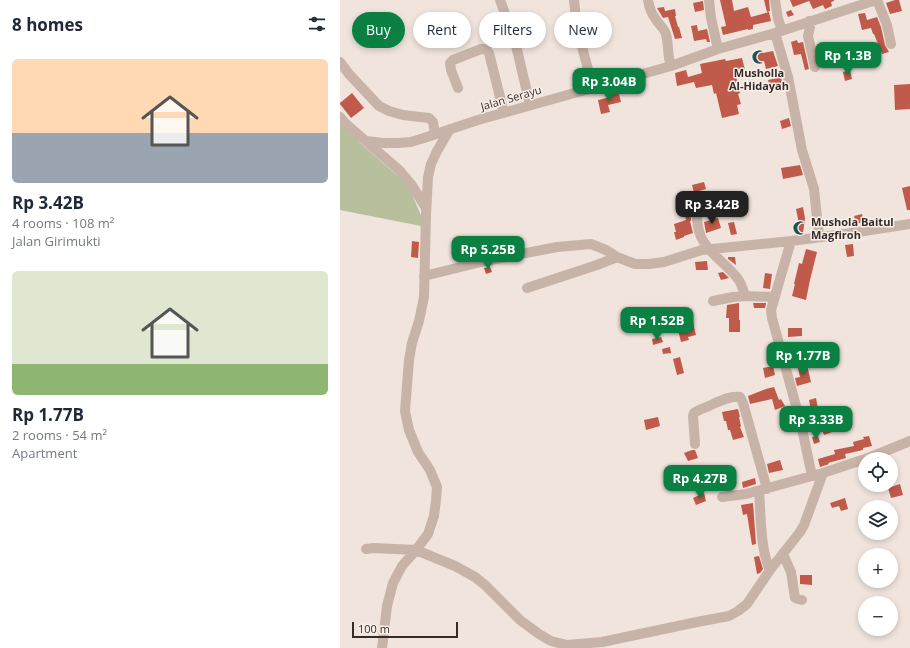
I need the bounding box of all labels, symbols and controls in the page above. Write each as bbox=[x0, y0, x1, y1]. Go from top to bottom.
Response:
chip: Buy bbox=[352, 12, 405, 48]
chip: Rent bbox=[413, 12, 471, 48]
chip: Filters bbox=[479, 12, 546, 48]
chip: New bbox=[554, 12, 612, 48]
text: 8 homes bbox=[12, 13, 83, 36]
icon: filters bbox=[306, 13, 328, 35]
pin: Rp 1.3B bbox=[811, 42, 885, 76]
text: Rp 1.3B bbox=[824, 46, 872, 64]
mosque icon: Musholla Al-Hidayah bbox=[751, 49, 767, 65]
place label: Musholla Al-Hidayah bbox=[729, 65, 789, 93]
pin: Rp 3.04B bbox=[568, 68, 650, 102]
text: Rp 3.04B bbox=[582, 72, 636, 90]
street label: Jalan Serayu bbox=[478, 82, 543, 114]
icon: home bbox=[134, 85, 206, 157]
text: Rp 3.42B bbox=[12, 191, 84, 214]
pin: Rp 3.42B bbox=[671, 191, 753, 225]
text: Rp 3.42B bbox=[685, 195, 739, 213]
text: 4 rooms · 108 m² bbox=[12, 214, 114, 232]
place label: Mushola Baitul Magfiroh bbox=[811, 214, 894, 242]
mosque icon: Mushola Baitul Magfiroh bbox=[792, 220, 808, 236]
text: Jalan Girimukti bbox=[12, 232, 101, 250]
pin: Rp 5.25B bbox=[447, 236, 529, 270]
text: Rp 5.25B bbox=[461, 240, 515, 258]
icon: home bbox=[134, 297, 206, 369]
pin: Rp 1.52B bbox=[616, 307, 698, 341]
text: Rp 1.52B bbox=[630, 311, 684, 329]
pin: Rp 1.77B bbox=[762, 342, 844, 376]
text: Rp 1.77B bbox=[776, 346, 830, 364]
text: Rp 1.77B bbox=[12, 403, 84, 426]
pin: Rp 3.33B bbox=[775, 406, 857, 440]
text: Rp 3.33B bbox=[789, 410, 843, 428]
text: 2 rooms · 54 m² bbox=[12, 426, 107, 444]
text: Apartment bbox=[12, 444, 77, 462]
map controls bbox=[858, 452, 898, 636]
button: locate bbox=[858, 452, 898, 492]
pin: Rp 4.27B bbox=[659, 465, 741, 499]
text: Rp 4.27B bbox=[673, 469, 727, 487]
button: layers bbox=[858, 500, 898, 540]
button: + bbox=[858, 548, 898, 588]
button: − bbox=[858, 596, 898, 636]
scale bar bbox=[352, 620, 458, 639]
text: 100 m bbox=[358, 621, 390, 636]

